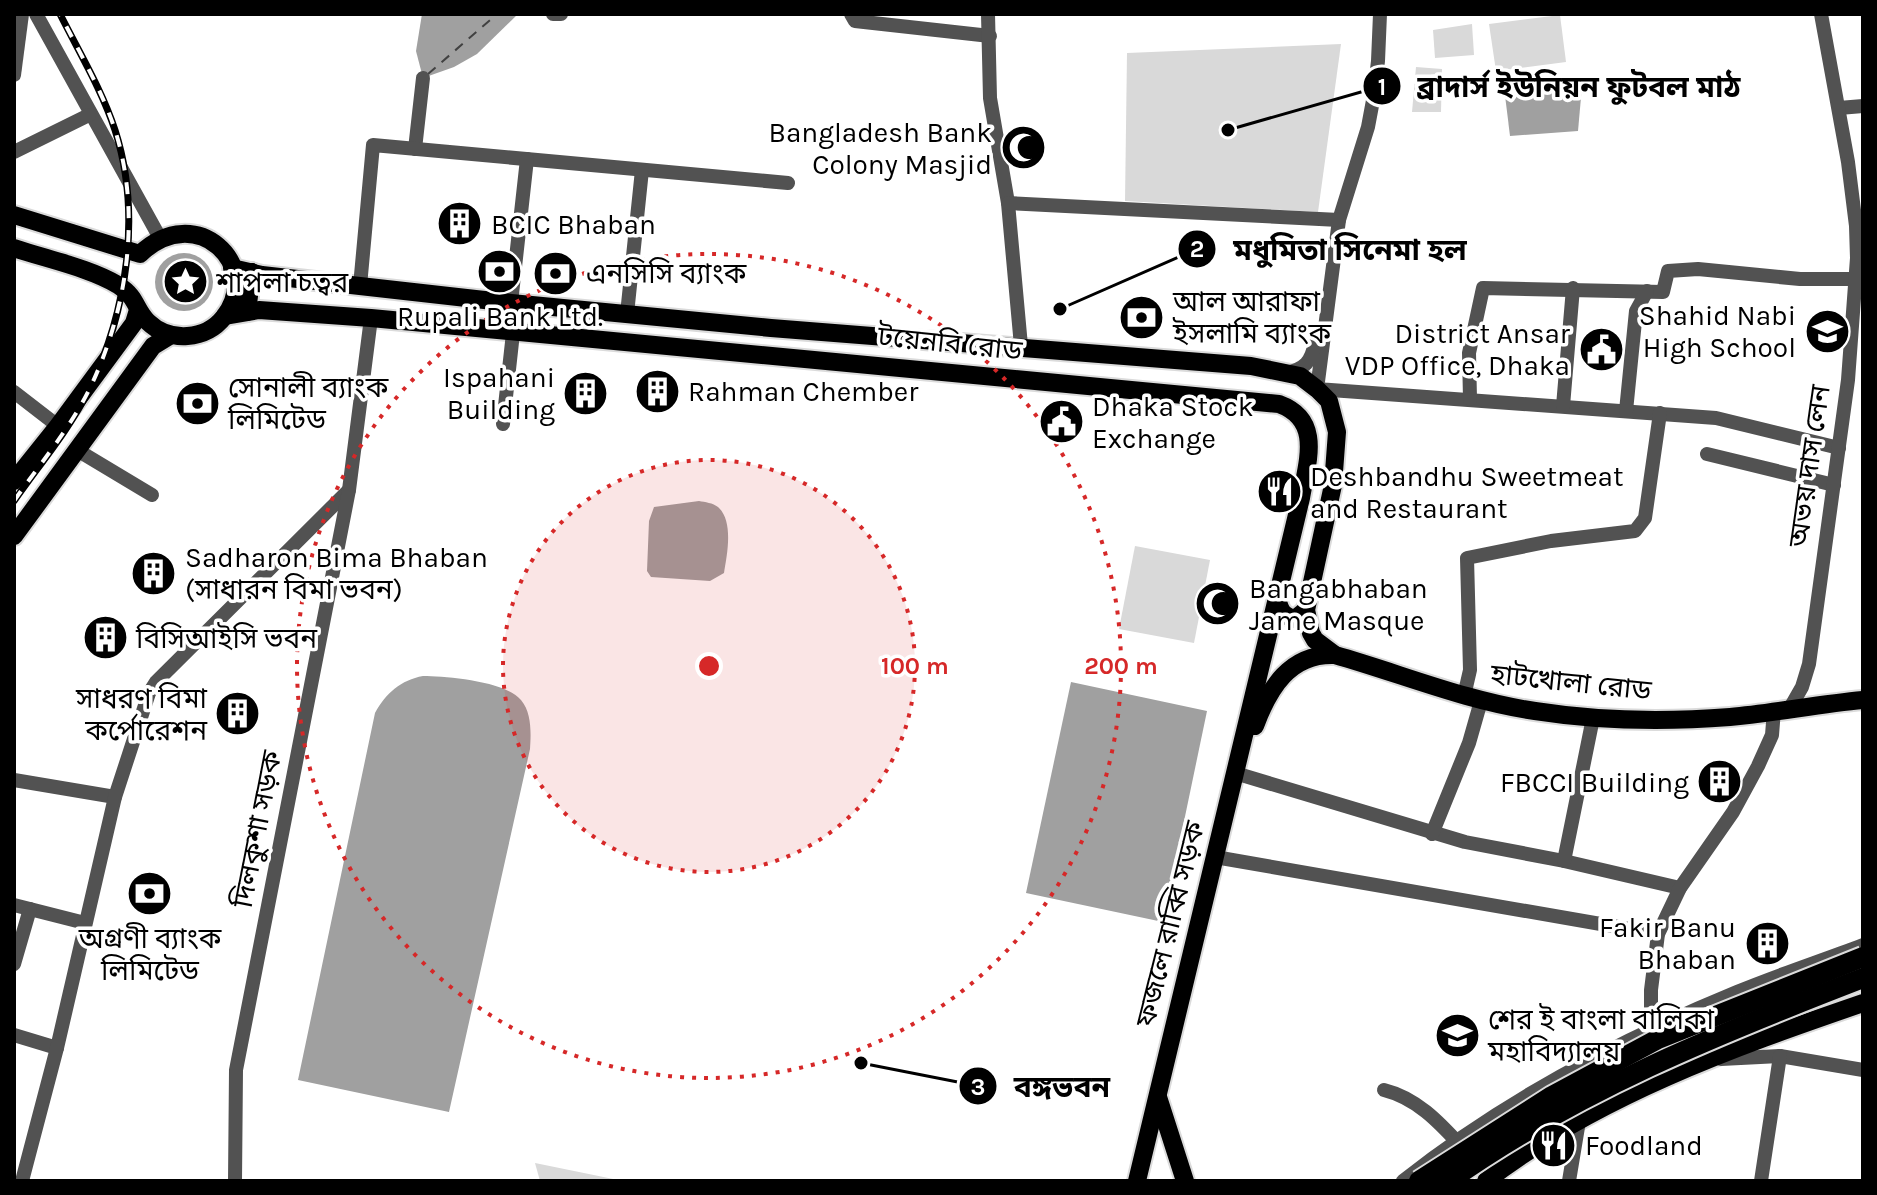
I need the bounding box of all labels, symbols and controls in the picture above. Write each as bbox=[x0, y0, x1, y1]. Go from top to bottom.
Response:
callout: ব্রাদার্স ইউনিয়ন ফুটবল মাঠ bbox=[1362, 59, 1757, 113]
text: ব্রাদার্স ইউনিয়ন ফুটবল মাঠ bbox=[1417, 69, 1742, 105]
text: 1 bbox=[1378, 73, 1386, 101]
place label: Bangladesh Bank Colony Masjid bbox=[769, 116, 992, 181]
mosque icon: Bangladesh Bank Colony Masjid bbox=[999, 124, 1047, 172]
building icon: BCIC Bhaban bbox=[436, 200, 484, 248]
place label: BCIC Bhaban bbox=[491, 208, 656, 241]
callout: মধুমিতা সিনেমা হল bbox=[1177, 222, 1483, 276]
text: মধুমিতা সিনেমা হল bbox=[1232, 232, 1468, 268]
text: 2 bbox=[1190, 235, 1204, 263]
bank icon: Rupali Bank Ltd. bbox=[476, 248, 524, 296]
bank icon: এনসিসি ব্যাংক bbox=[531, 249, 579, 297]
place label: এনসিসি ব্যাংক bbox=[586, 257, 747, 290]
place icon: শাপলা চত্বর bbox=[161, 258, 209, 306]
place label: শাপলা চত্বর bbox=[215, 266, 348, 299]
place label: আল আরাফা ইসলামি ব্যাংক bbox=[1172, 285, 1332, 350]
bank icon: আল আরাফা ইসলামি ব্যাংক bbox=[1118, 293, 1166, 341]
place label: Shahid Nabi High School bbox=[1639, 299, 1796, 364]
place label: Rupali Bank Ltd. bbox=[397, 300, 603, 333]
school or university icon: Shahid Nabi High School bbox=[1803, 307, 1851, 355]
place label: District Ansar VDP Office, Dhaka bbox=[1345, 317, 1571, 382]
street label: টয়েনবি রোড bbox=[875, 319, 1025, 367]
public building icon: District Ansar VDP Office, Dhaka bbox=[1577, 325, 1625, 373]
place label: Ispahani Building bbox=[443, 361, 555, 426]
building icon: Rahman Chember bbox=[633, 367, 681, 415]
building icon: Ispahani Building bbox=[562, 369, 610, 417]
place label: সোনালী ব্যাংক লিমিটেড bbox=[227, 371, 389, 436]
place label: Rahman Chember bbox=[688, 375, 919, 408]
bank icon: সোনালী ব্যাংক লিমিটেড bbox=[173, 379, 221, 427]
street label: অভয় দাস লেন bbox=[1781, 382, 1837, 550]
place label: Dhaka Stock Exchange bbox=[1092, 390, 1254, 455]
public building icon: Dhaka Stock Exchange bbox=[1037, 398, 1085, 446]
place label: Deshbandhu Sweetmeat and Restaurant bbox=[1310, 460, 1623, 525]
restaurant icon: Deshbandhu Sweetmeat and Restaurant bbox=[1255, 468, 1303, 516]
place label: Sadharon Bima Bhaban (সাধারন বিমা ভবন) bbox=[185, 541, 488, 606]
building icon: Sadharon Bima Bhaban (সাধারন বিমা ভবন) bbox=[130, 549, 178, 597]
place label: Bangabhaban Jame Masque bbox=[1249, 572, 1428, 637]
mosque icon: Bangabhaban Jame Masque bbox=[1194, 580, 1242, 628]
building icon: বিসিআইসি ভবন bbox=[81, 614, 129, 662]
place label: বিসিআইসি ভবন bbox=[135, 622, 318, 655]
centre of rings bbox=[695, 652, 723, 680]
text: 100 m bbox=[881, 652, 949, 680]
text: 200 m bbox=[1084, 652, 1158, 680]
street label: হাটখোলা রোড bbox=[1488, 657, 1654, 707]
place label: সাধরণ বিমা কর্পোরেশন bbox=[75, 682, 208, 747]
building icon: সাধরণ বিমা কর্পোরেশন bbox=[214, 690, 262, 738]
street label: দিলকুশা সড়ক bbox=[225, 747, 288, 911]
building icon: FBCCI Building bbox=[1696, 758, 1744, 806]
place label: FBCCI Building bbox=[1500, 766, 1689, 799]
street label: ফজলে রাব্বি সড়ক bbox=[1128, 817, 1212, 1031]
bank icon: অগ্রণী ব্যাংক লিমিটেড bbox=[126, 869, 174, 917]
place label: Fakir Banu Bhaban bbox=[1599, 911, 1736, 976]
building icon: Fakir Banu Bhaban bbox=[1743, 919, 1791, 967]
place label: অগ্রণী ব্যাংক লিমিটেড bbox=[78, 922, 222, 987]
place label: শের ই বাংলা বালিকা মহাবিদ্যালয় bbox=[1487, 1003, 1715, 1068]
school or university icon: শের ই বাংলা বালিকা মহাবিদ্যালয় bbox=[1433, 1011, 1481, 1059]
callout: বঙ্গভবন bbox=[958, 1059, 1127, 1113]
text: বঙ্গভবন bbox=[1013, 1069, 1111, 1105]
text: 3 bbox=[971, 1073, 985, 1101]
restaurant icon: Foodland bbox=[1530, 1121, 1578, 1169]
place label: Foodland bbox=[1585, 1129, 1703, 1162]

